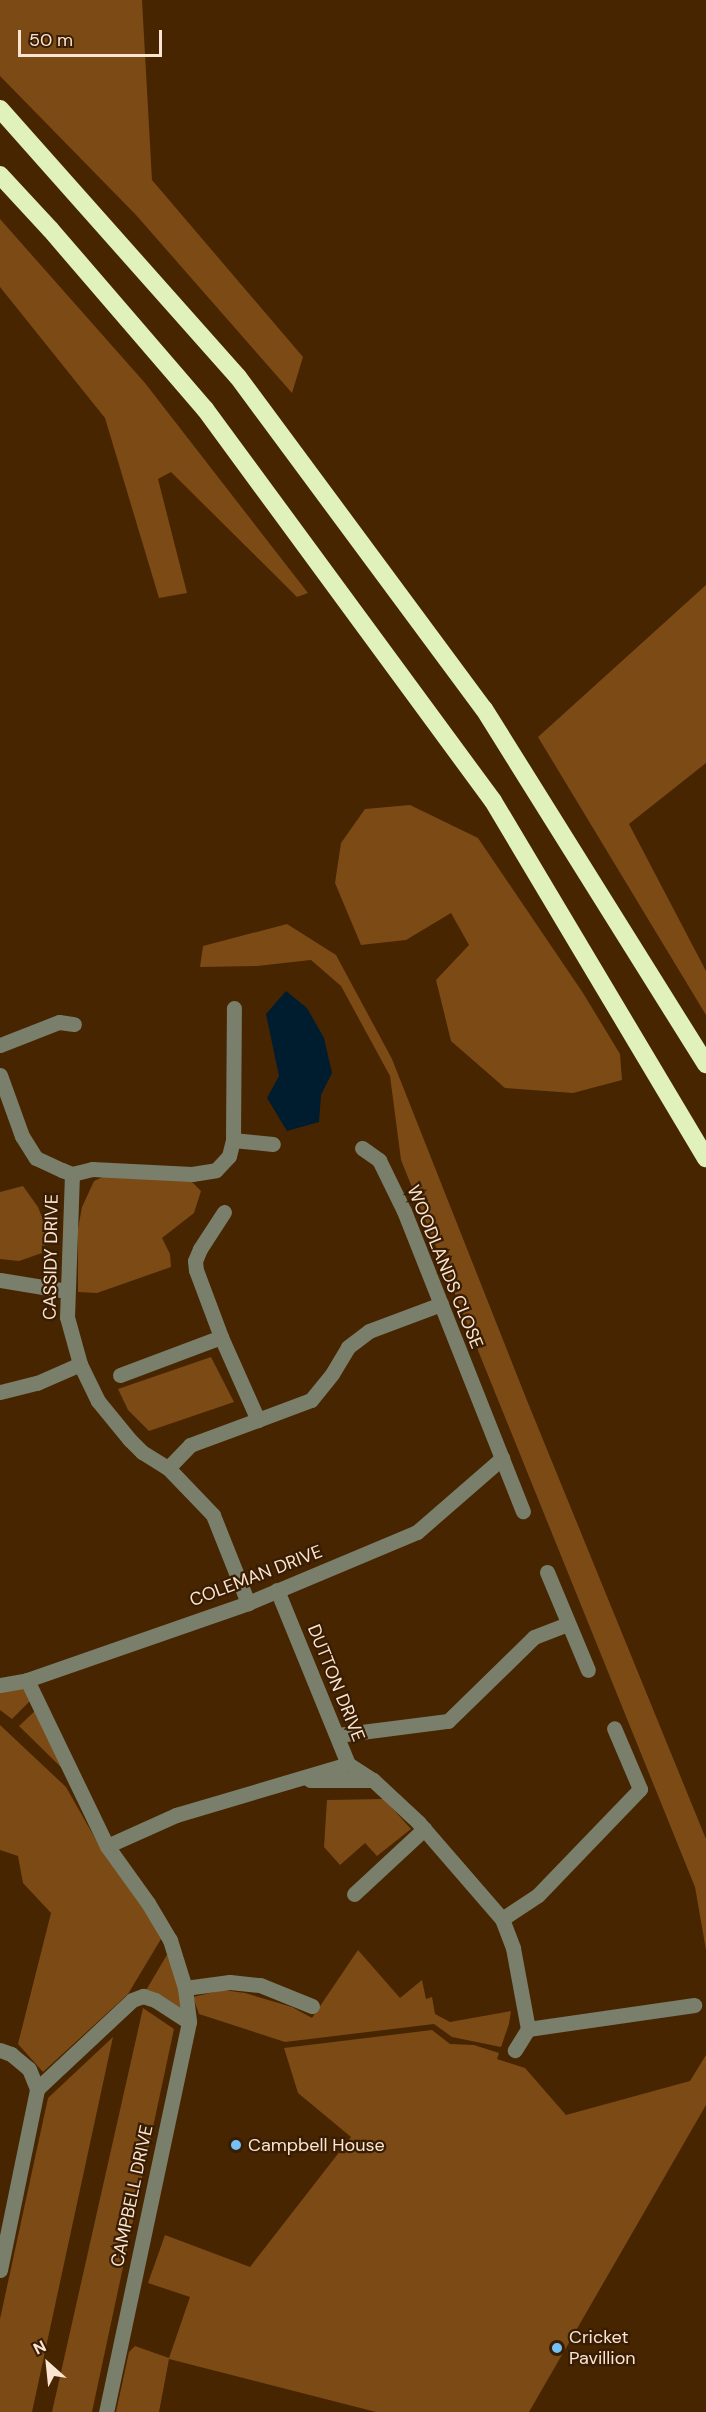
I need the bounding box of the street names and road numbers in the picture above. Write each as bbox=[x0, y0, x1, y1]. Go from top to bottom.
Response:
street label: WOODLANDS CLOSE bbox=[402, 1182, 488, 1352]
street label: CASSIDY DRIVE bbox=[39, 1194, 63, 1320]
street label: COLEMAN DRIVE bbox=[187, 1541, 325, 1611]
street label: DUTTON DRIVE bbox=[303, 1621, 369, 1745]
street label: CAMPBELL DRIVE bbox=[106, 2123, 158, 2269]

